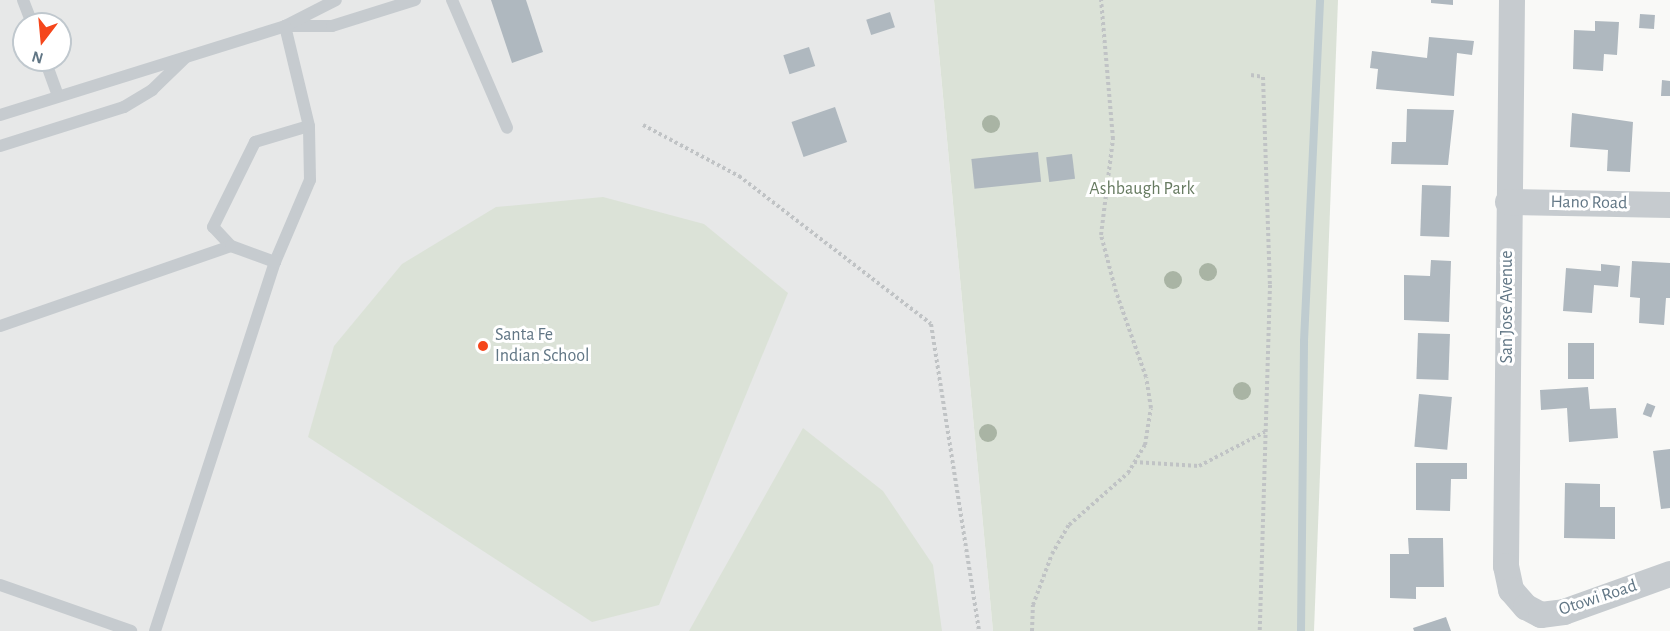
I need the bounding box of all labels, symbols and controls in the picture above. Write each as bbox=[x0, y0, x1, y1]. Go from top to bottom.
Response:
north arrow bbox=[12, 12, 72, 72]
text: N bbox=[30, 48, 45, 67]
park label: Ashbaugh Park bbox=[1089, 178, 1195, 200]
street label: Hano Road bbox=[1550, 192, 1628, 214]
street label: San Jose Avenue bbox=[1496, 251, 1518, 363]
place label: Santa Fe Indian School bbox=[495, 325, 590, 368]
marker: Santa Fe Indian School bbox=[476, 339, 490, 353]
street label: Otowi Road bbox=[1556, 575, 1640, 621]

